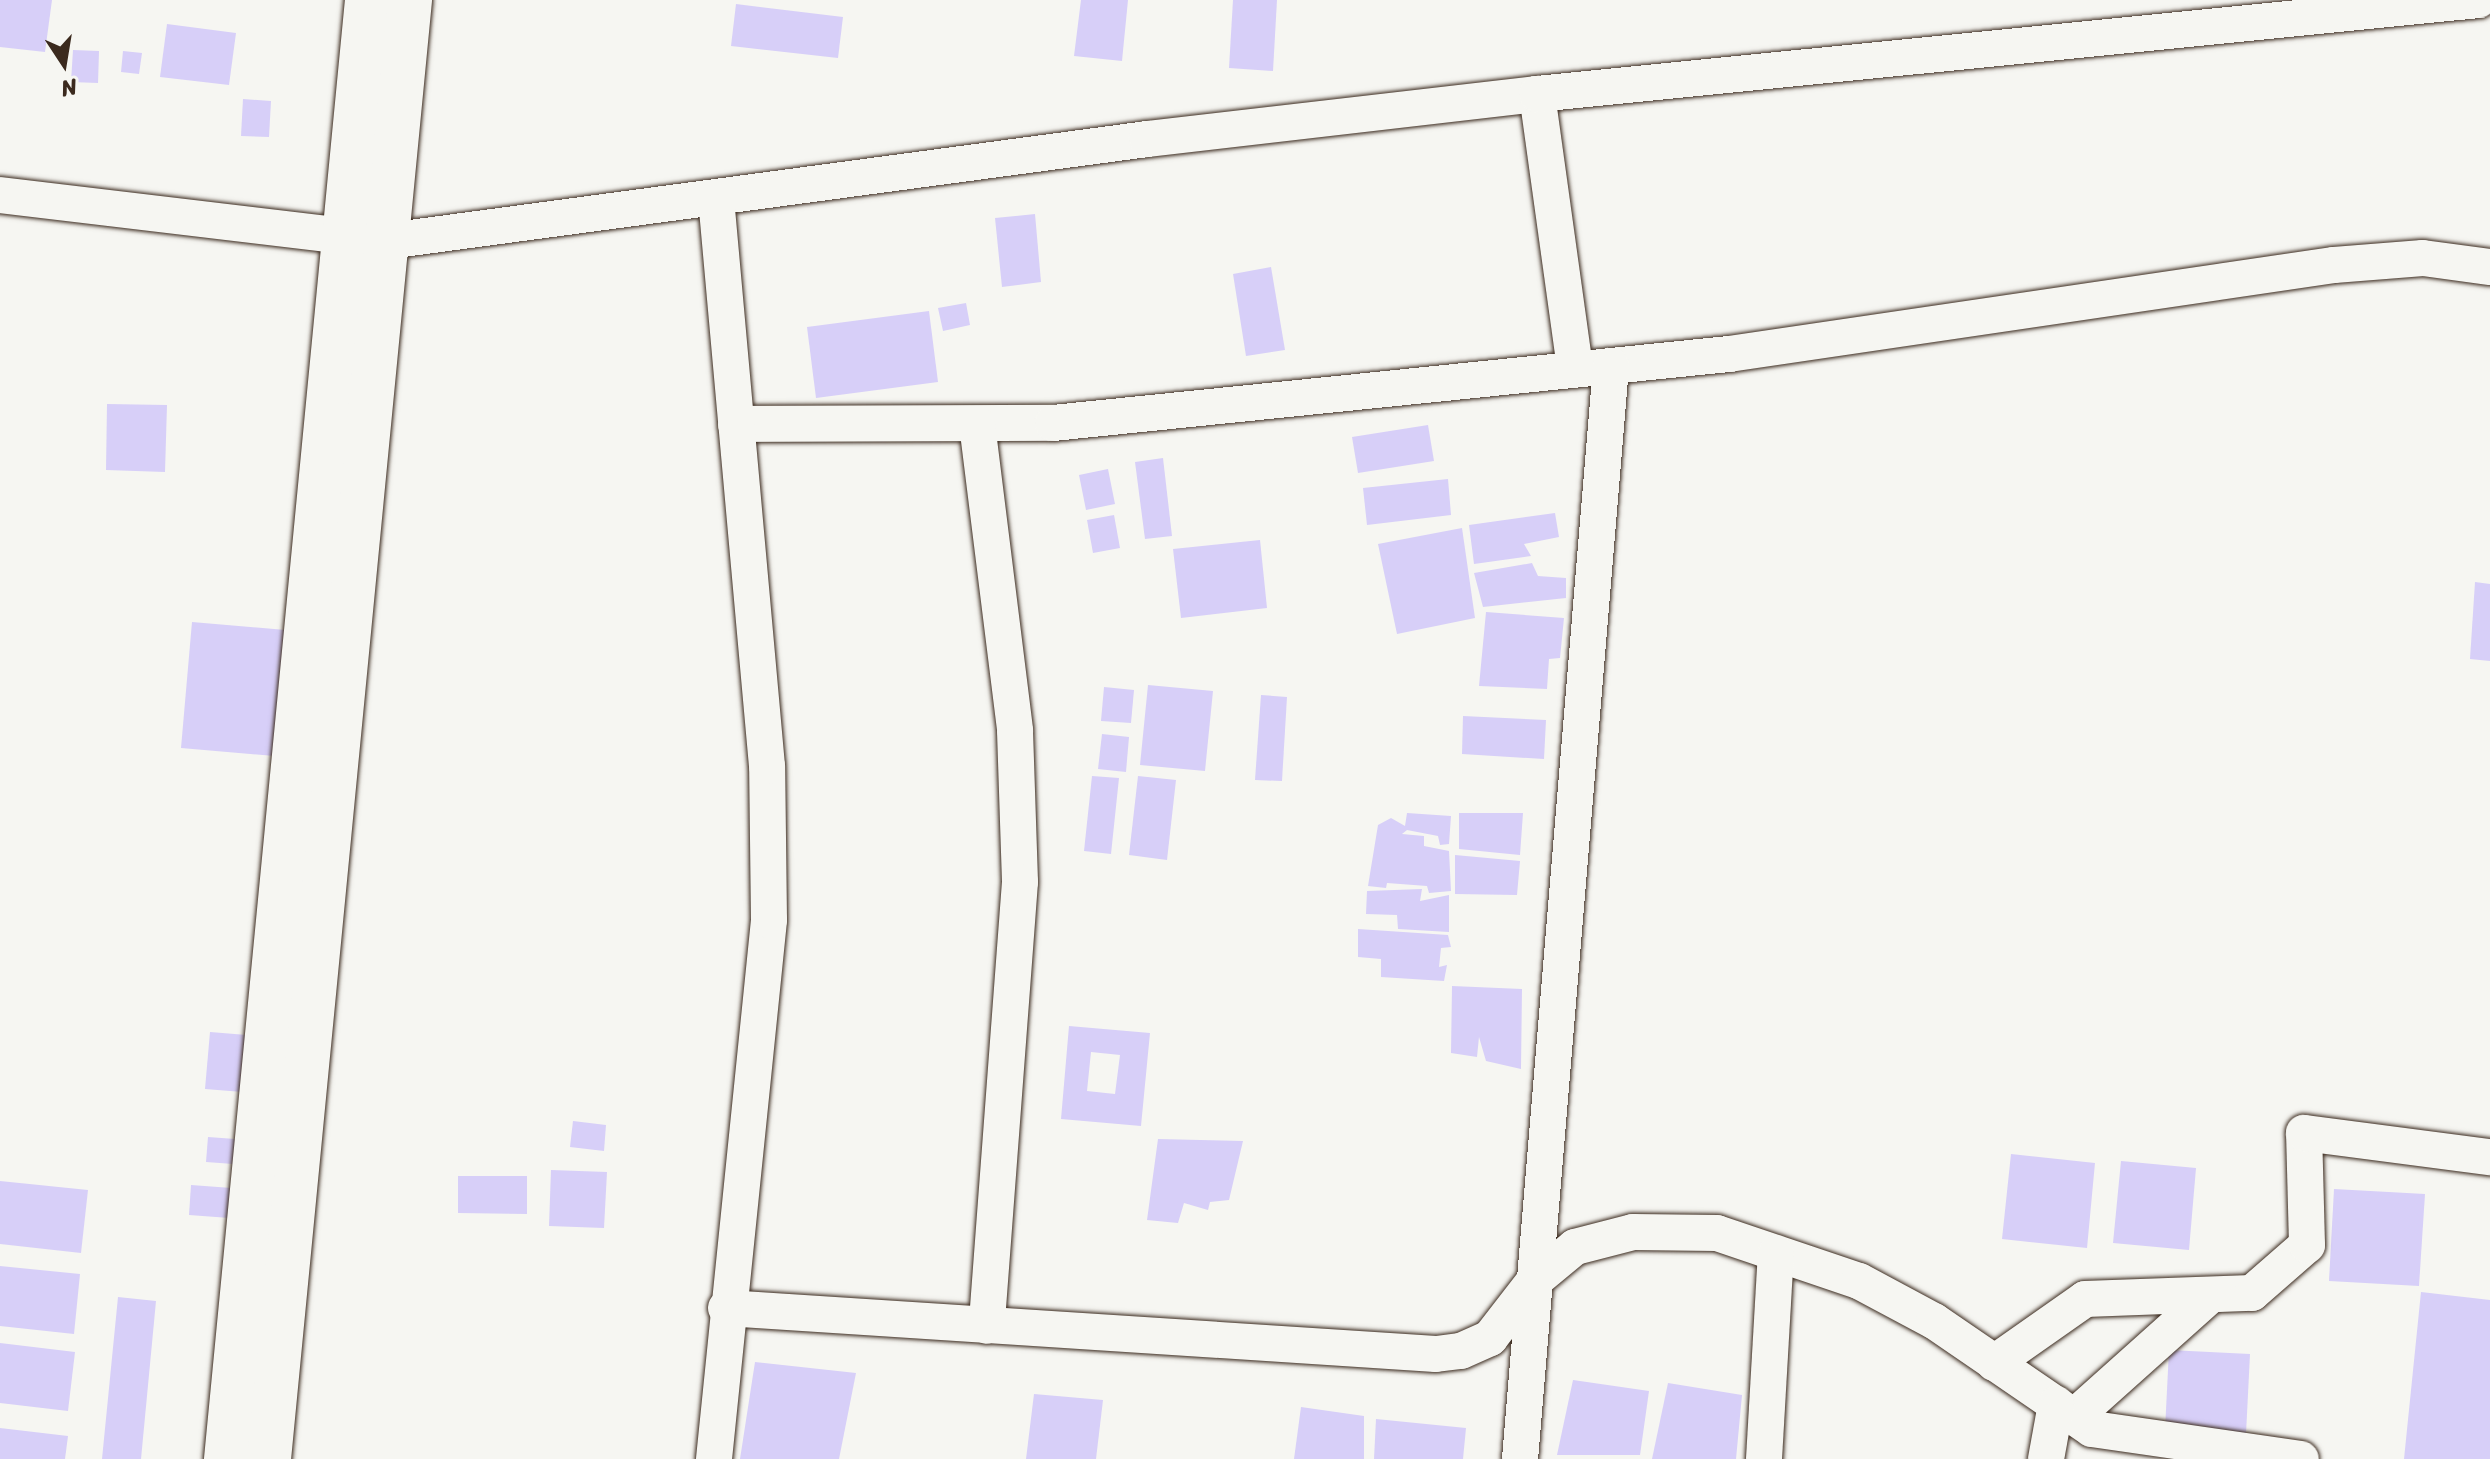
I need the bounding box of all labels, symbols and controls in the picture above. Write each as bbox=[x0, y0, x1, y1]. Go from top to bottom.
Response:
north arrow bbox=[24, 24, 104, 104]
text: N bbox=[58, 67, 81, 109]

